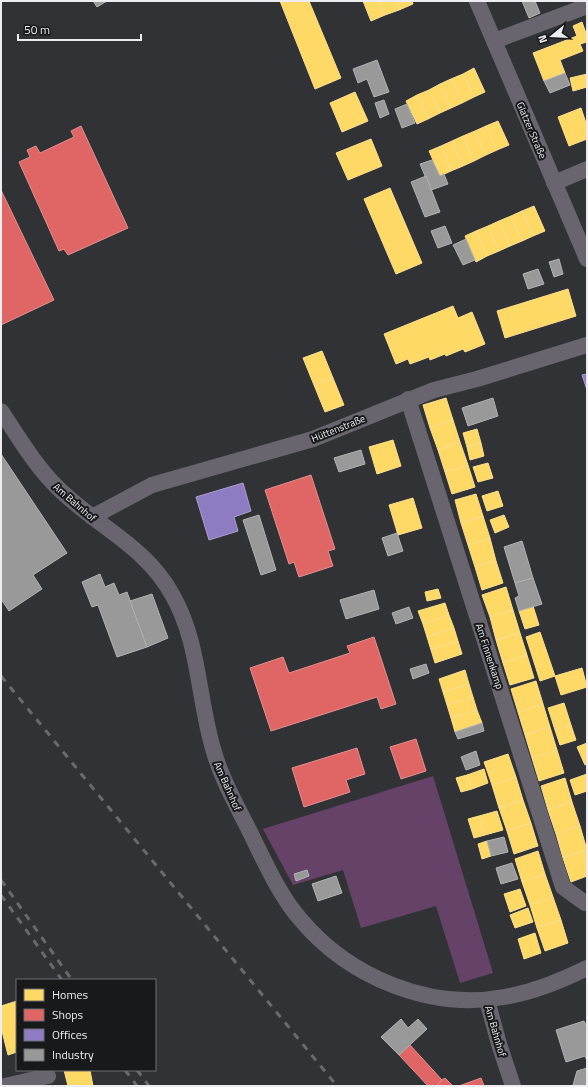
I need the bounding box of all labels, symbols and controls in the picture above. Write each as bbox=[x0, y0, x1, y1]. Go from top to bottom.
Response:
scale bar bbox=[18, 16, 141, 42]
north arrow bbox=[532, 16, 572, 56]
text: 50 m bbox=[24, 20, 50, 39]
text: N bbox=[534, 33, 551, 45]
street label: Glatzer Straße bbox=[513, 99, 550, 161]
street label: Hüttenstraße bbox=[309, 411, 367, 446]
street label: Am Bahnhof bbox=[50, 480, 100, 526]
street label: Am Finnenkamp bbox=[472, 621, 507, 691]
street label: Am Bahnhof bbox=[210, 759, 245, 814]
legend bbox=[16, 979, 156, 1071]
text: Homes bbox=[52, 985, 88, 1004]
street label: Am Bahnhof bbox=[481, 1004, 510, 1059]
text: Shops bbox=[52, 1005, 84, 1024]
text: Offices bbox=[52, 1025, 88, 1044]
text: Industry bbox=[52, 1045, 94, 1064]

